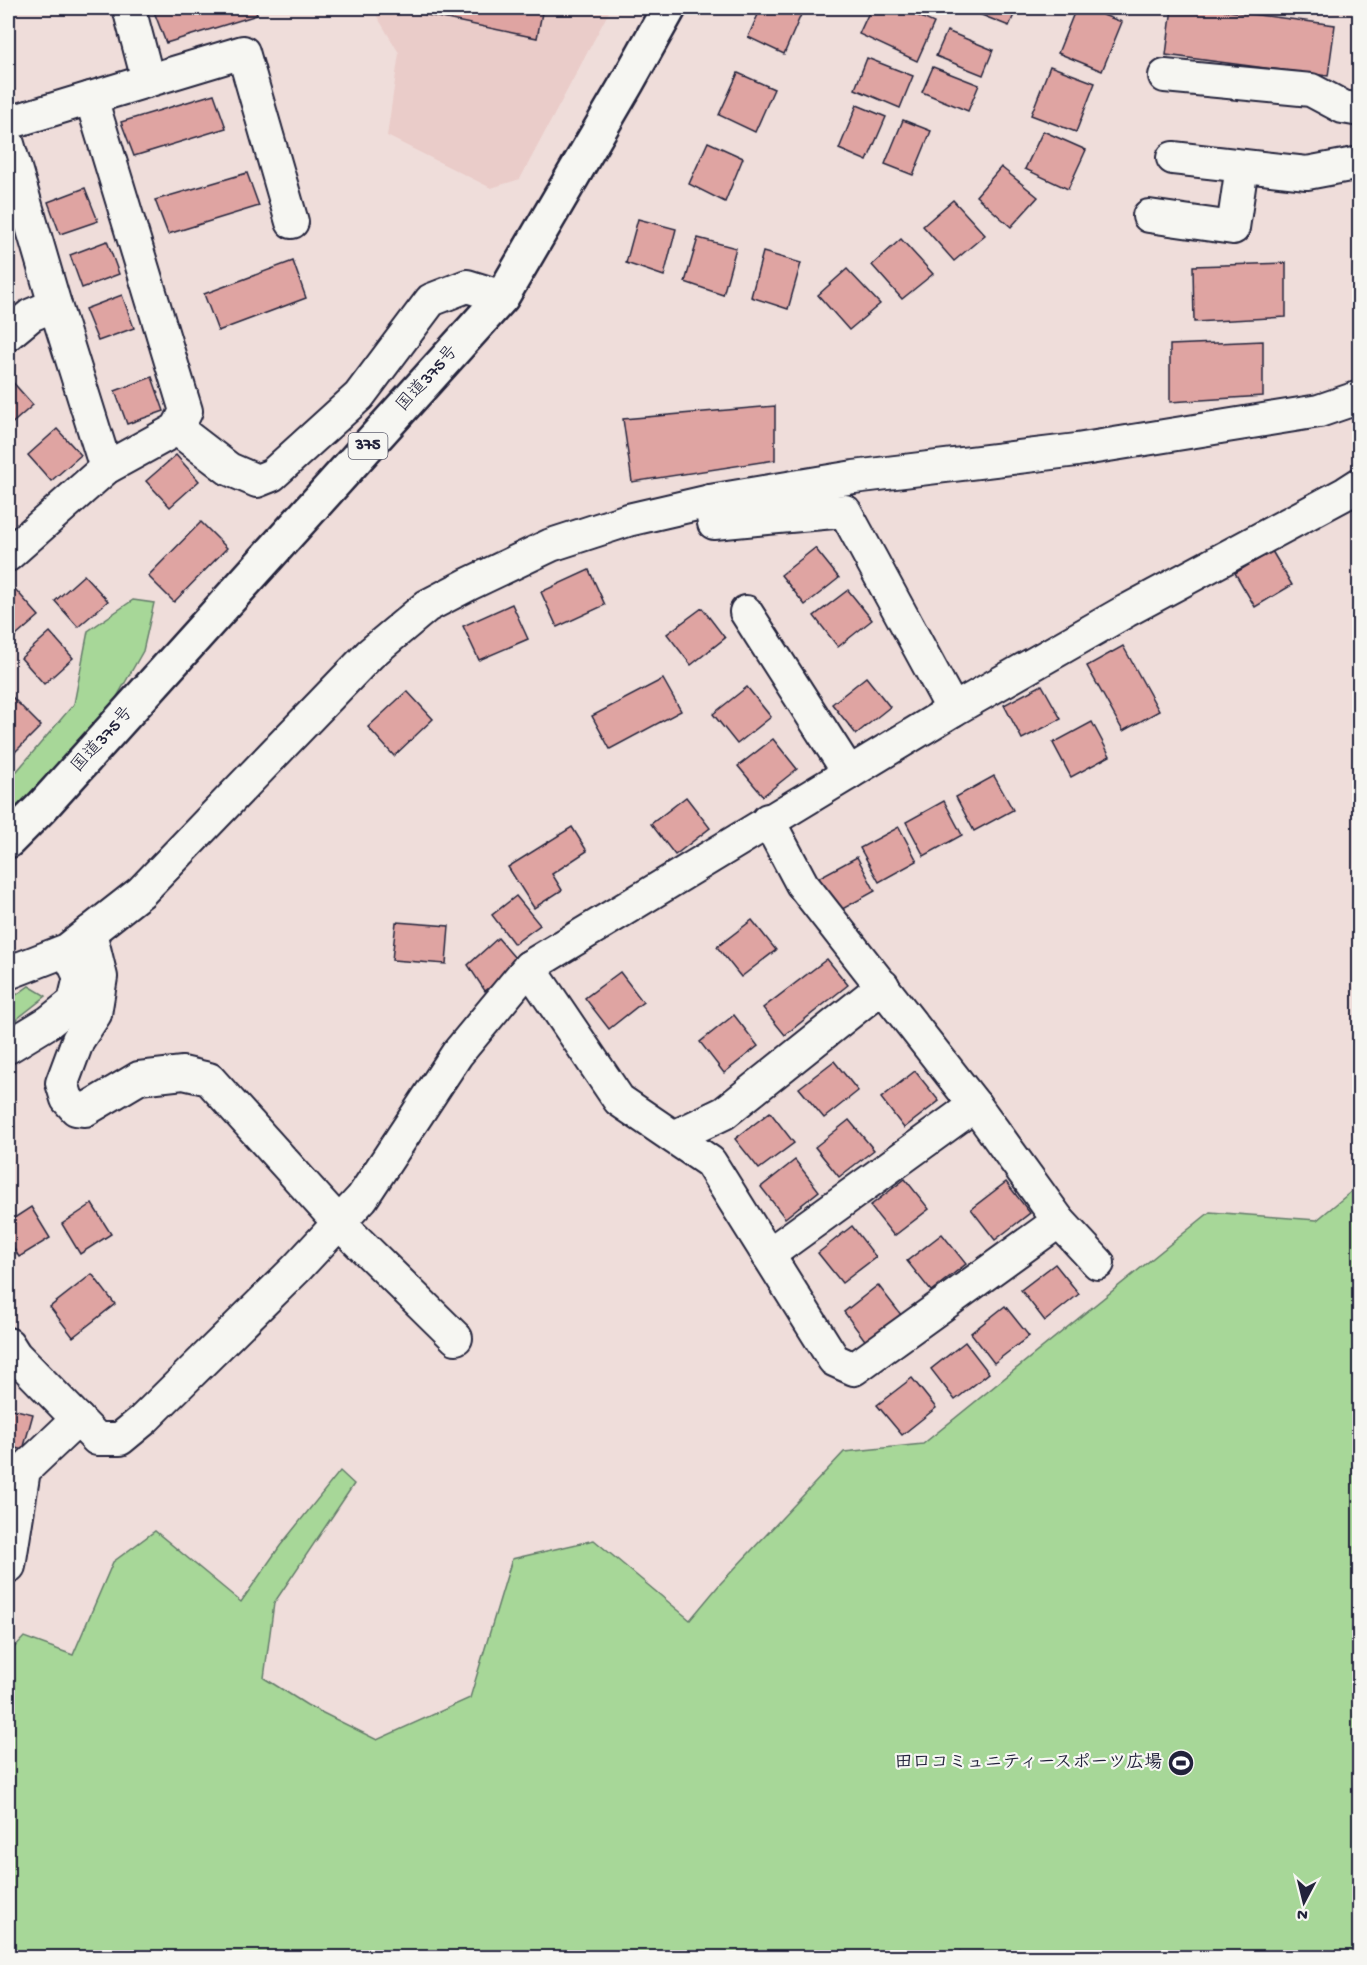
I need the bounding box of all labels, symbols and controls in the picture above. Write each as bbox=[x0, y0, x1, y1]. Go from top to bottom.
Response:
street label: 国道375号 bbox=[392, 341, 463, 417]
road number: 375 bbox=[348, 433, 388, 459]
street label: 国道375号 bbox=[67, 702, 138, 778]
sports icon: 田口コミュニティースポーツ広場 bbox=[1166, 1748, 1196, 1778]
place label: 田口コミュニティースポーツ広場 bbox=[895, 1752, 1162, 1774]
north arrow bbox=[1274, 1872, 1334, 1932]
text: N bbox=[1296, 1903, 1309, 1923]

